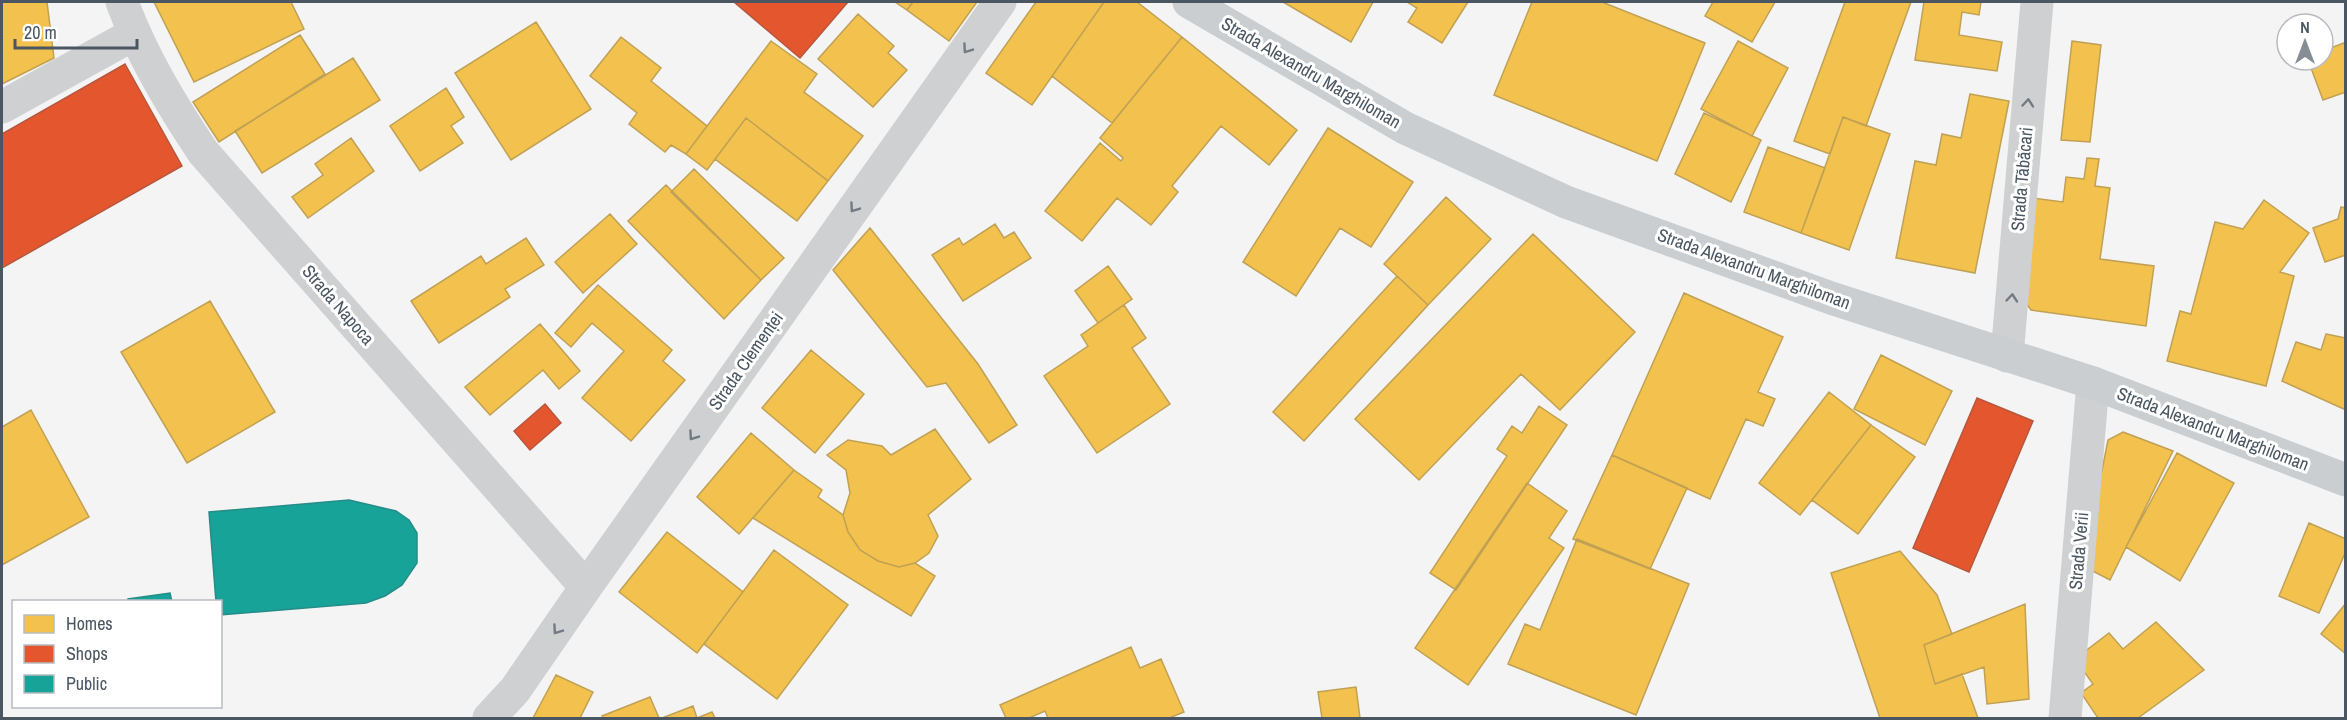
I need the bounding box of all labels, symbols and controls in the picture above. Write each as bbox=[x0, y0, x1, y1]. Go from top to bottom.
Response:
street label: Strada Alexandru Marghiloman bbox=[1217, 11, 1406, 134]
scale bar bbox=[15, 12, 136, 50]
north arrow bbox=[2275, 12, 2335, 72]
text: N bbox=[2300, 16, 2310, 38]
text: 20 m bbox=[24, 20, 57, 45]
one-way arrow bbox=[963, 43, 974, 54]
one-way arrow bbox=[2021, 99, 2034, 108]
street label: Strada Tăbăcari bbox=[2005, 126, 2038, 232]
one-way arrow bbox=[850, 202, 861, 213]
street label: Strada Alexandru Marghiloman bbox=[1654, 222, 1854, 315]
street label: Strada Napoca bbox=[297, 259, 380, 350]
one-way arrow bbox=[2005, 293, 2018, 302]
street label: Strada Clemenței bbox=[702, 306, 789, 415]
street label: Strada Alexandru Marghiloman bbox=[2114, 380, 2313, 477]
one-way arrow bbox=[689, 429, 700, 440]
street label: Strada Verii bbox=[2063, 511, 2094, 591]
legend bbox=[12, 600, 222, 708]
text: Homes bbox=[66, 611, 113, 636]
one-way arrow bbox=[553, 624, 564, 635]
text: Shops bbox=[66, 641, 108, 666]
text: Public bbox=[66, 671, 107, 696]

